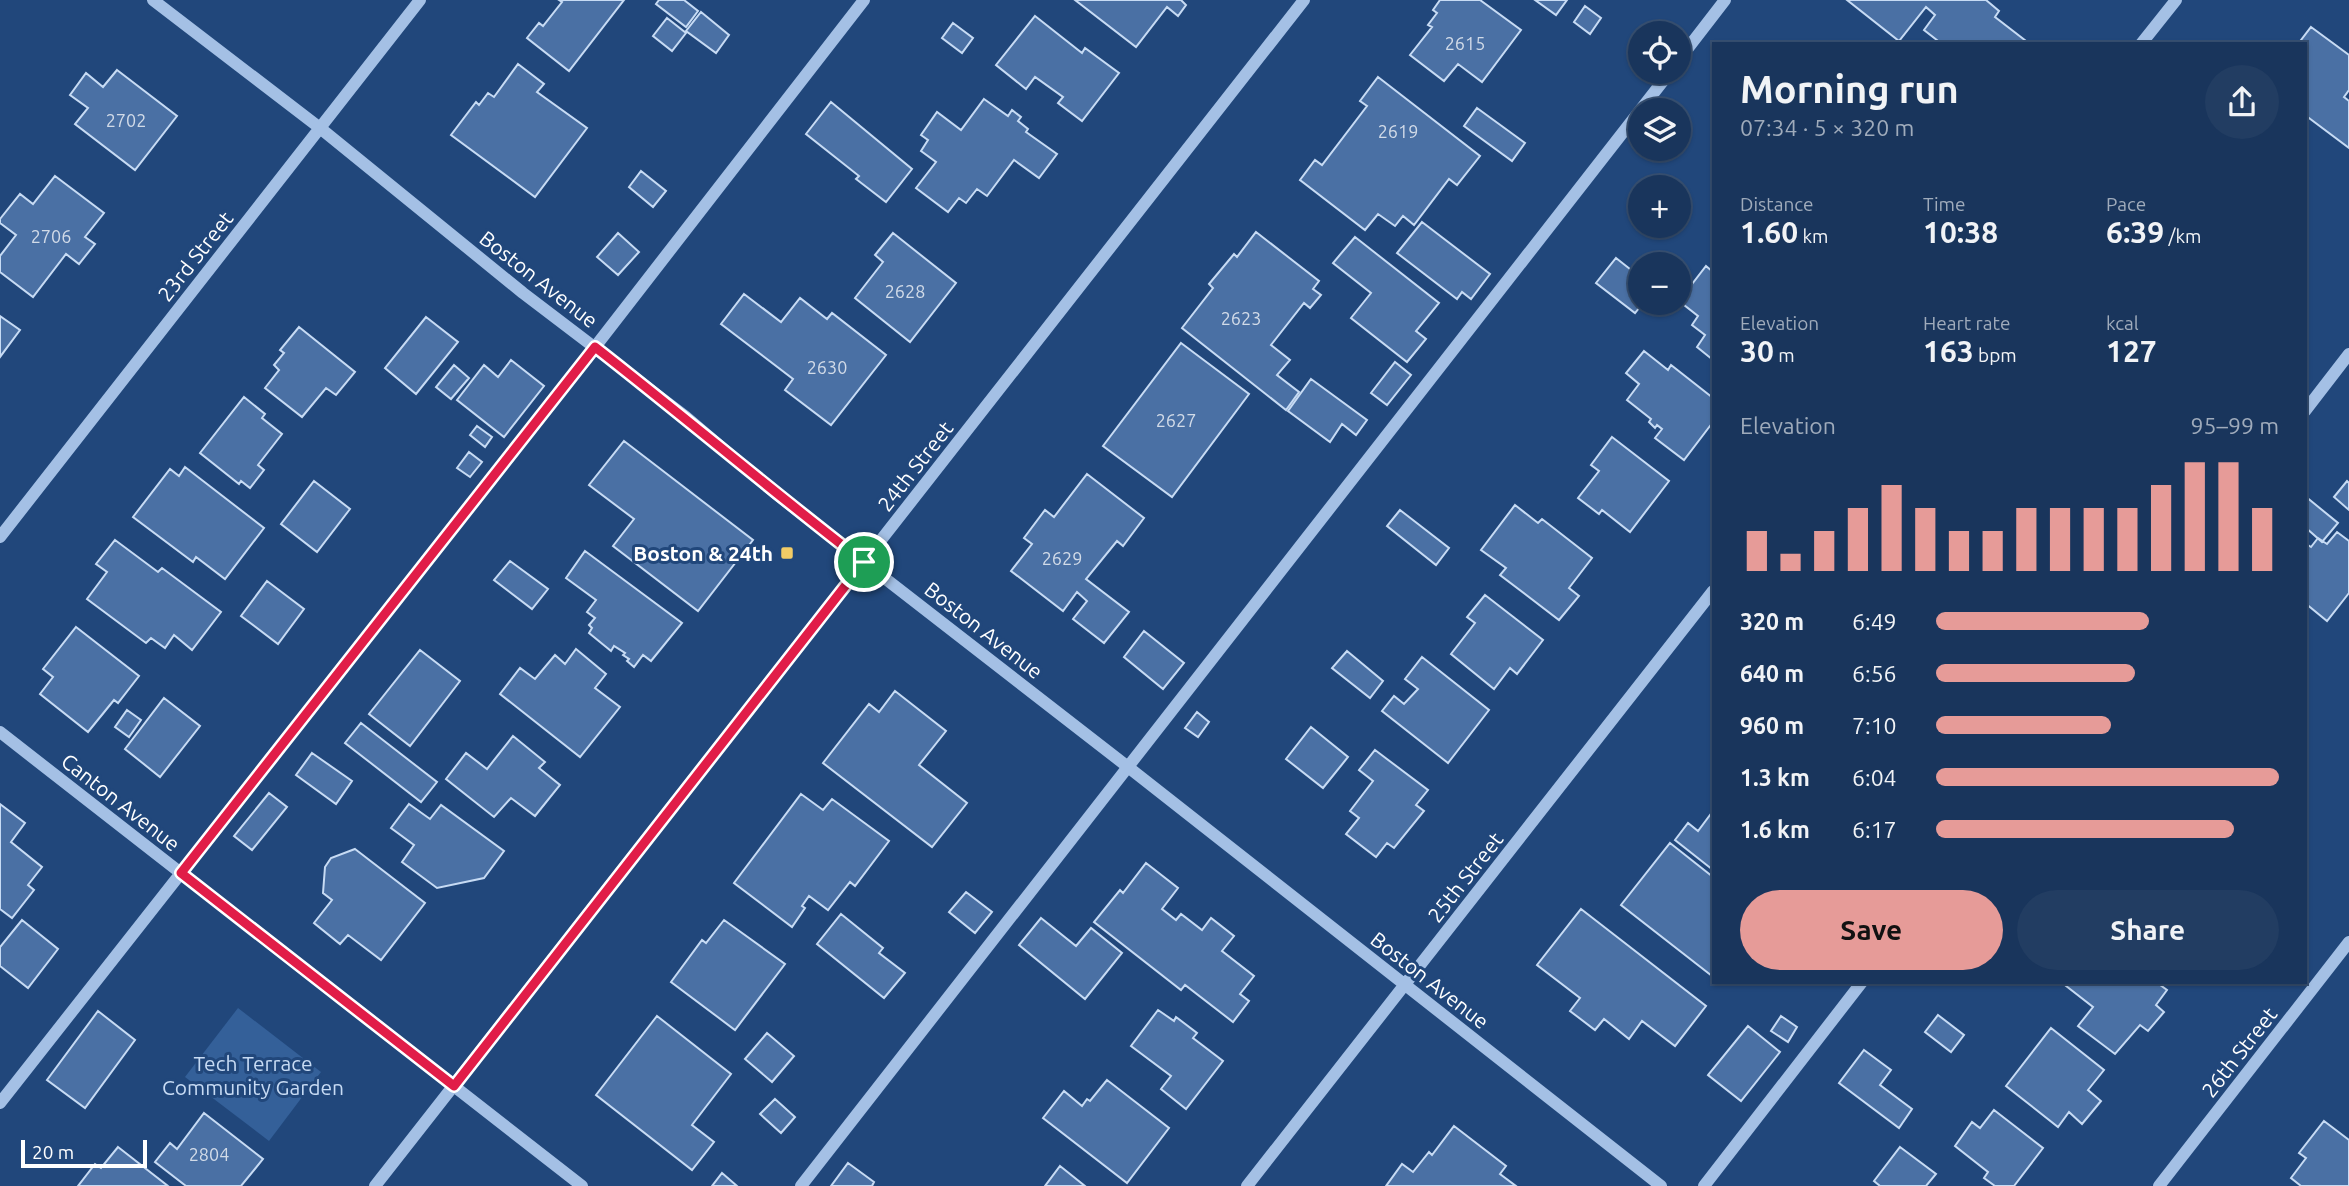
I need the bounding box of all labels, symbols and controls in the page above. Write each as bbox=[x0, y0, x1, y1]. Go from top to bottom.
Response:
map controls bbox=[1628, 21, 1691, 315]
button: locate bbox=[1628, 21, 1691, 84]
house number: 2615 bbox=[1445, 33, 1485, 53]
button: share bbox=[2205, 65, 2279, 139]
text: Morning run bbox=[1740, 68, 1959, 110]
button: layers bbox=[1628, 98, 1691, 161]
house number: 2702 bbox=[106, 110, 146, 130]
text: 07:34 · 5 × 320 m bbox=[1740, 115, 1914, 140]
house number: 2619 bbox=[1378, 121, 1418, 141]
button: + bbox=[1628, 175, 1691, 238]
text: Distance bbox=[1740, 193, 1814, 215]
text: Time bbox=[1923, 193, 1965, 215]
text: Pace bbox=[2106, 193, 2146, 215]
street label: 23rd Street bbox=[152, 206, 238, 306]
text: 1.60 bbox=[1740, 215, 1798, 249]
text: 10:38 bbox=[1923, 215, 1998, 249]
text: 6:39 bbox=[2106, 215, 2164, 249]
text: km bbox=[1798, 225, 1828, 247]
text: /km bbox=[2164, 225, 2202, 247]
house number: 2706 bbox=[31, 226, 71, 246]
street label: Boston Avenue bbox=[475, 226, 603, 332]
button: − bbox=[1628, 252, 1691, 315]
house number: 2628 bbox=[885, 281, 925, 301]
house number: 2623 bbox=[1221, 308, 1261, 328]
text: Elevation bbox=[1740, 312, 1819, 334]
text: Heart rate bbox=[1923, 312, 2010, 334]
text: kcal bbox=[2106, 312, 2139, 334]
text: 30 bbox=[1740, 334, 1774, 368]
text: 163 bbox=[1923, 334, 1974, 368]
text: 127 bbox=[2106, 334, 2157, 368]
text: m bbox=[1774, 344, 1795, 366]
text: bpm bbox=[1974, 344, 2017, 366]
house number: 2630 bbox=[807, 357, 847, 377]
house number: 2627 bbox=[1156, 410, 1196, 430]
text: Elevation bbox=[1740, 413, 1836, 438]
text: 95–99 m bbox=[2191, 413, 2279, 438]
street label: 24th Street bbox=[872, 416, 958, 516]
pin bbox=[834, 532, 894, 592]
place label: Boston & 24th bbox=[633, 541, 773, 565]
icon: arrive bbox=[845, 543, 883, 581]
marker: Boston & 24th bbox=[779, 545, 795, 561]
house number: 2629 bbox=[1042, 548, 1082, 568]
street label: Boston Avenue bbox=[920, 577, 1048, 683]
text: 320 m bbox=[1740, 609, 1804, 634]
text: 6:49 bbox=[1852, 609, 1897, 634]
text: 640 m bbox=[1740, 661, 1804, 686]
text: 6:56 bbox=[1852, 661, 1897, 686]
text: 960 m bbox=[1740, 713, 1804, 738]
text: 7:10 bbox=[1852, 713, 1897, 738]
street label: Canton Avenue bbox=[57, 748, 185, 856]
text: 1.3 km bbox=[1740, 765, 1810, 790]
text: 6:04 bbox=[1852, 765, 1897, 790]
text: 1.6 km bbox=[1740, 817, 1810, 842]
text: 6:17 bbox=[1852, 817, 1897, 842]
street label: 25th Street bbox=[1422, 827, 1508, 927]
button: Save bbox=[1740, 890, 2003, 970]
button: Share bbox=[2017, 890, 2279, 970]
street label: Boston Avenue bbox=[1366, 927, 1494, 1033]
street label: 26th Street bbox=[2196, 1002, 2282, 1102]
park label: Tech Terrace Community Garden bbox=[162, 1051, 344, 1099]
scale bar bbox=[21, 1137, 147, 1169]
text: 20 m bbox=[32, 1141, 74, 1163]
house number: 2804 bbox=[189, 1144, 229, 1164]

